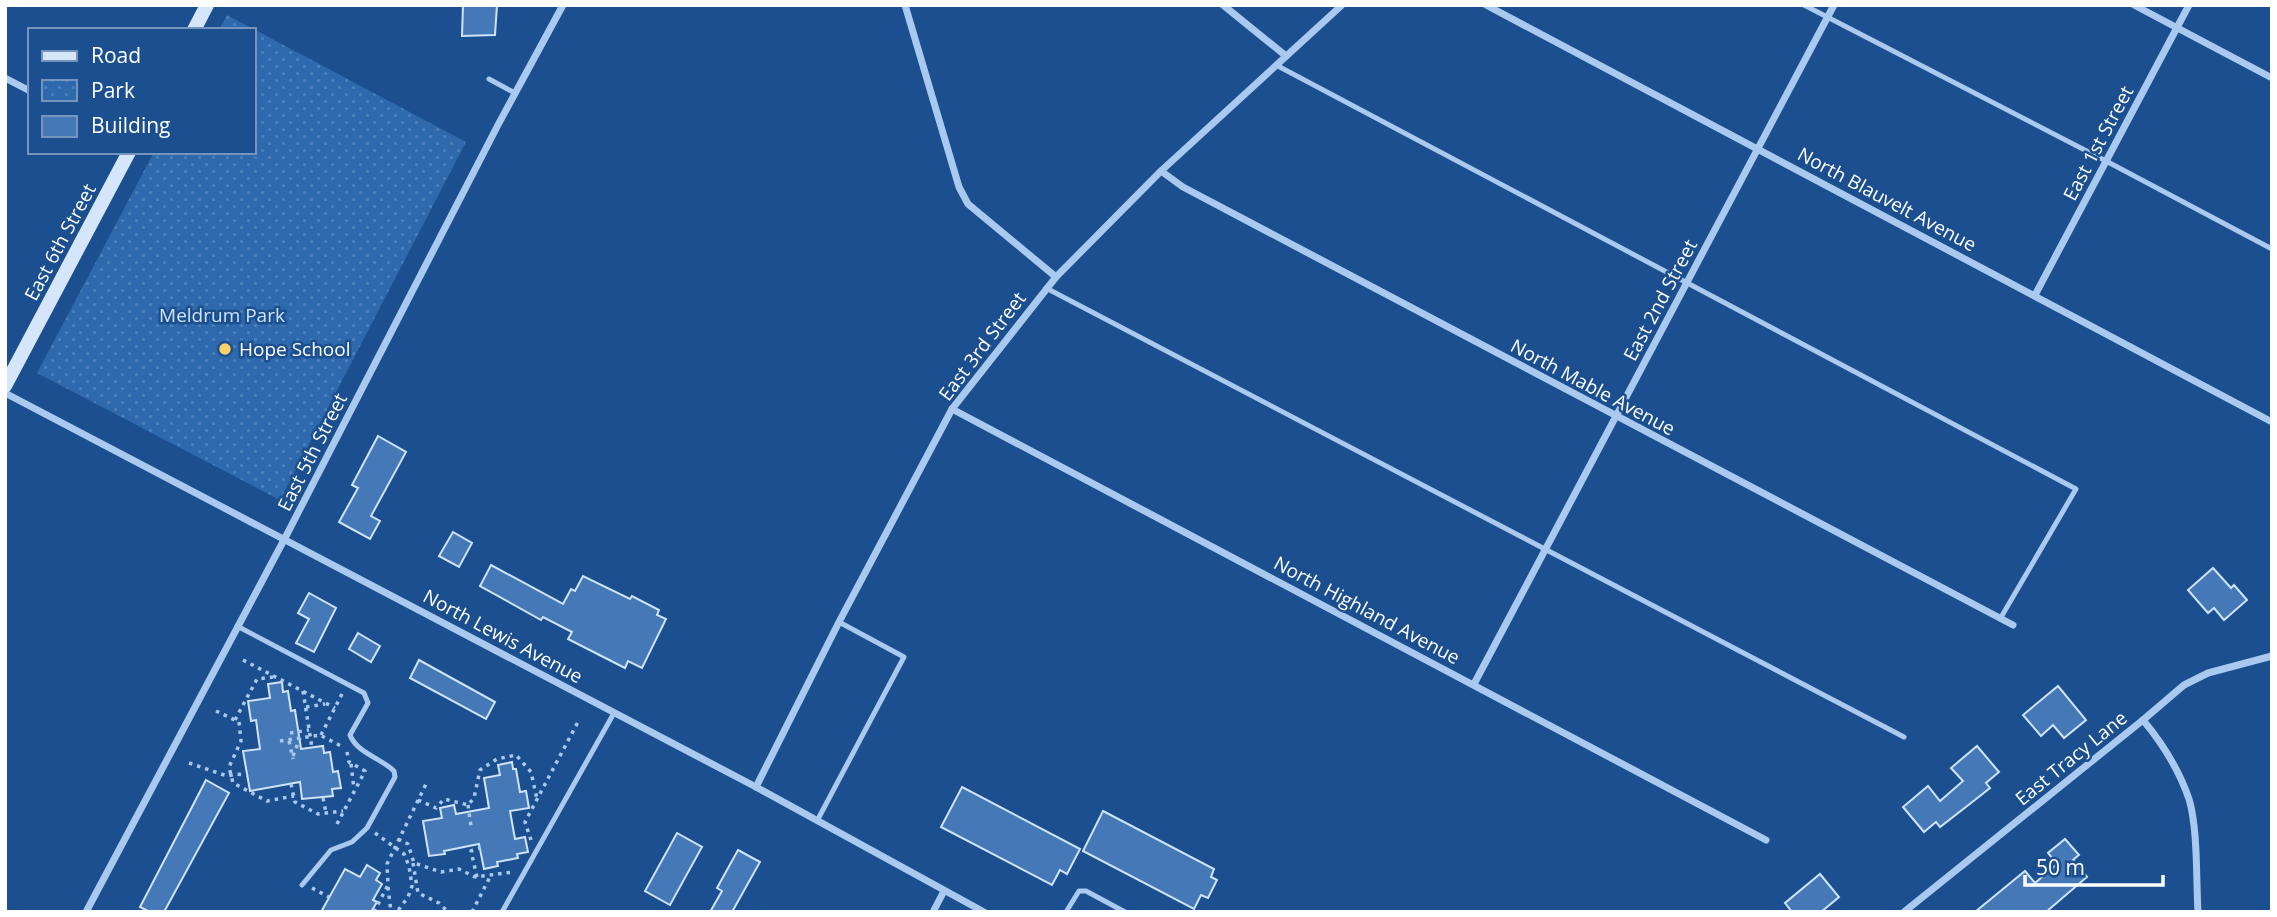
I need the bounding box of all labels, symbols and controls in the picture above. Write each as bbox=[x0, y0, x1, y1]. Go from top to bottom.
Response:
legend bbox=[28, 28, 256, 154]
text: Road bbox=[91, 41, 141, 69]
text: Park bbox=[91, 76, 135, 104]
street label: East 1st Street bbox=[2057, 81, 2139, 205]
text: Building bbox=[91, 111, 170, 139]
street label: North Blauvelt Avenue bbox=[1793, 141, 1981, 257]
street label: East 6th Street bbox=[18, 179, 102, 305]
street label: East 2nd Street bbox=[1617, 235, 1703, 365]
street label: East 3rd Street bbox=[932, 286, 1032, 406]
park label: Meldrum Park bbox=[159, 302, 285, 328]
street label: North Mable Avenue bbox=[1506, 333, 1680, 441]
place label: Hope School bbox=[239, 336, 351, 362]
marker: Hope School bbox=[217, 341, 233, 357]
street label: East 5th Street bbox=[271, 388, 353, 515]
street label: North Highland Avenue bbox=[1269, 550, 1465, 670]
street label: North Lewis Avenue bbox=[419, 583, 587, 689]
street label: East Tracy Lane bbox=[2010, 705, 2132, 811]
scale bar bbox=[2025, 844, 2163, 888]
text: 50 m bbox=[2036, 853, 2085, 881]

